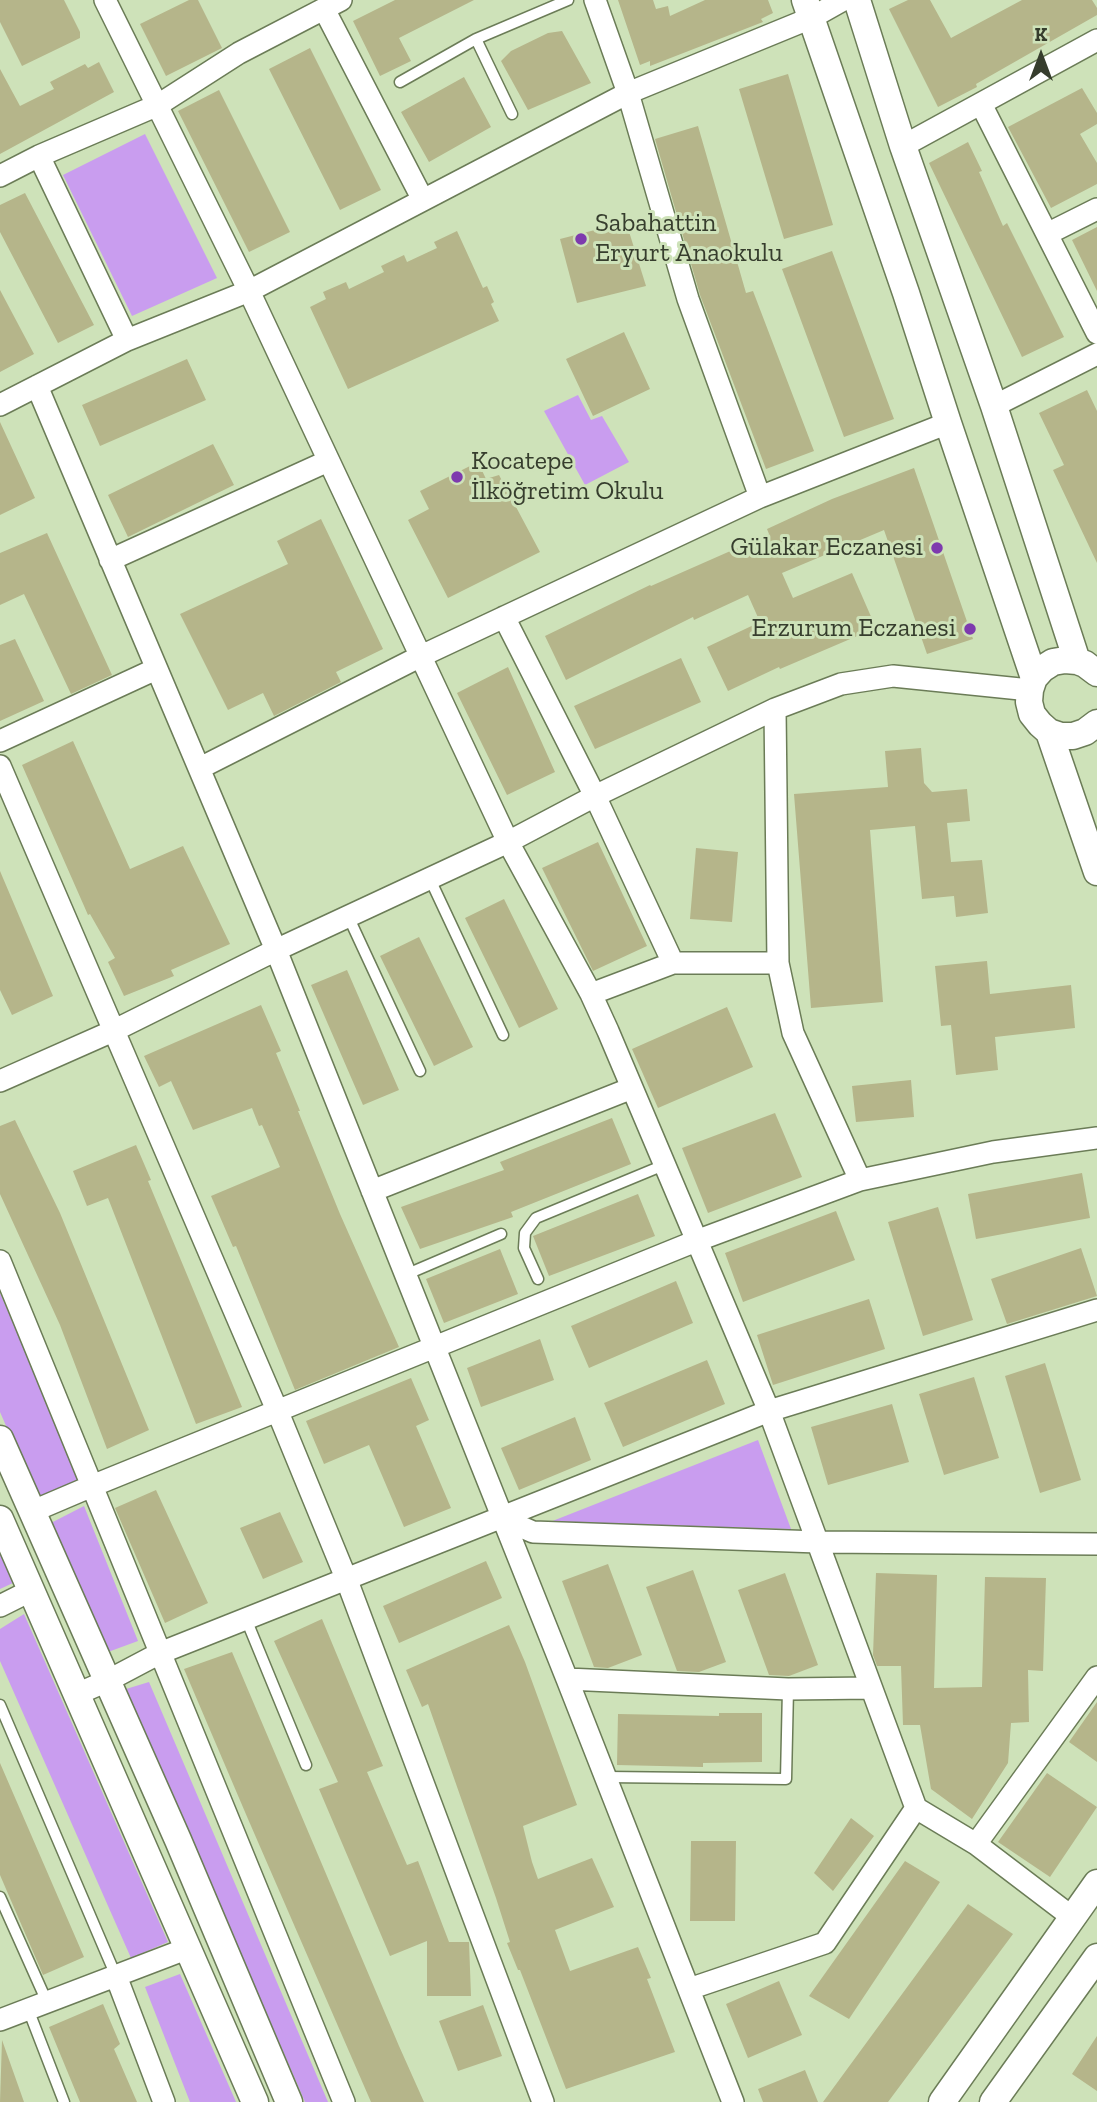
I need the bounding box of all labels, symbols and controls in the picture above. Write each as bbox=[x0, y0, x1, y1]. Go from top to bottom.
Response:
north arrow bbox=[1006, 21, 1076, 91]
text: K bbox=[1035, 23, 1047, 46]
place label: Sabahattin Eryurt Anaokulu bbox=[595, 208, 783, 270]
marker: Sabahattin Eryurt Anaokulu bbox=[573, 231, 589, 247]
place label: Kocatepe İlköğretim Okulu bbox=[471, 446, 664, 508]
marker: Kocatepe İlköğretim Okulu bbox=[449, 469, 465, 485]
place label: Gülakar Eczanesi bbox=[730, 532, 923, 564]
marker: Gülakar Eczanesi bbox=[929, 540, 945, 556]
place label: Erzurum Eczanesi bbox=[752, 613, 956, 645]
marker: Erzurum Eczanesi bbox=[962, 621, 978, 637]

